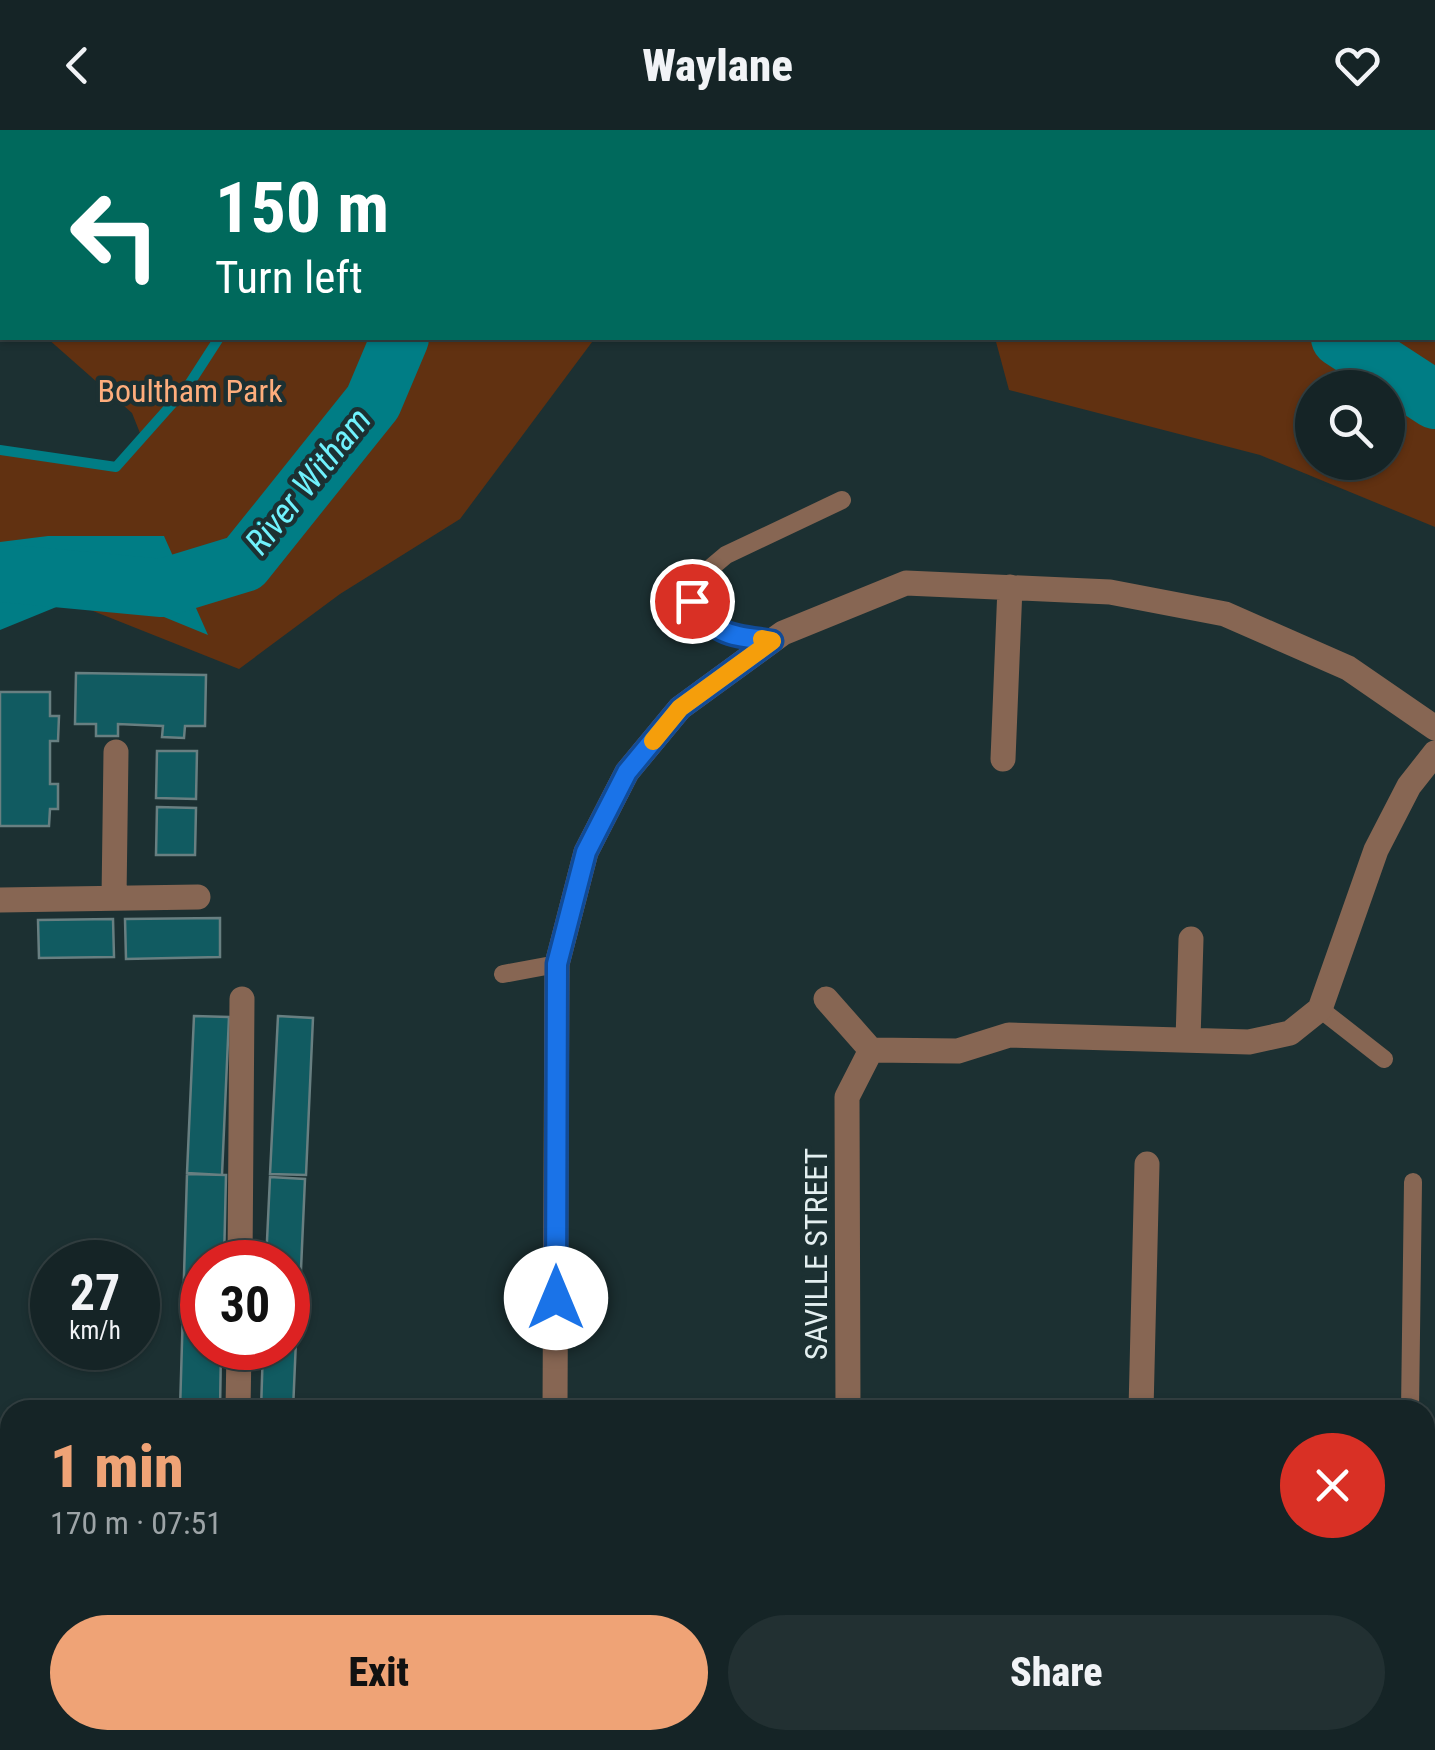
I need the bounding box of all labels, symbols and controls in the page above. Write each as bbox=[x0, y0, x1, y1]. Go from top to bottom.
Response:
icon: back bbox=[50, 38, 105, 93]
icon: heart bbox=[1330, 38, 1385, 93]
text: Waylane bbox=[642, 39, 793, 92]
text: 150 m bbox=[215, 167, 389, 249]
icon: left bbox=[50, 170, 180, 300]
text: Turn left bbox=[215, 251, 363, 304]
map controls bbox=[1295, 370, 1405, 480]
button: search bbox=[1295, 370, 1405, 480]
park label: Boultham Park bbox=[97, 372, 283, 410]
water label: River Witham bbox=[237, 400, 380, 563]
pin bbox=[650, 559, 735, 644]
icon: arrive bbox=[665, 574, 720, 629]
street label: SAVILLE STREET bbox=[797, 1148, 835, 1360]
speed limit sign: 30 bbox=[180, 1240, 310, 1370]
position arrow bbox=[504, 1246, 608, 1350]
text: 27 bbox=[70, 1264, 120, 1322]
text: km/h bbox=[69, 1316, 121, 1345]
text: 1 min bbox=[50, 1431, 184, 1502]
button: close bbox=[1280, 1433, 1385, 1538]
text: 170 m · 07:51 bbox=[50, 1504, 222, 1542]
button: Exit bbox=[50, 1615, 708, 1730]
button: Share bbox=[728, 1615, 1385, 1730]

